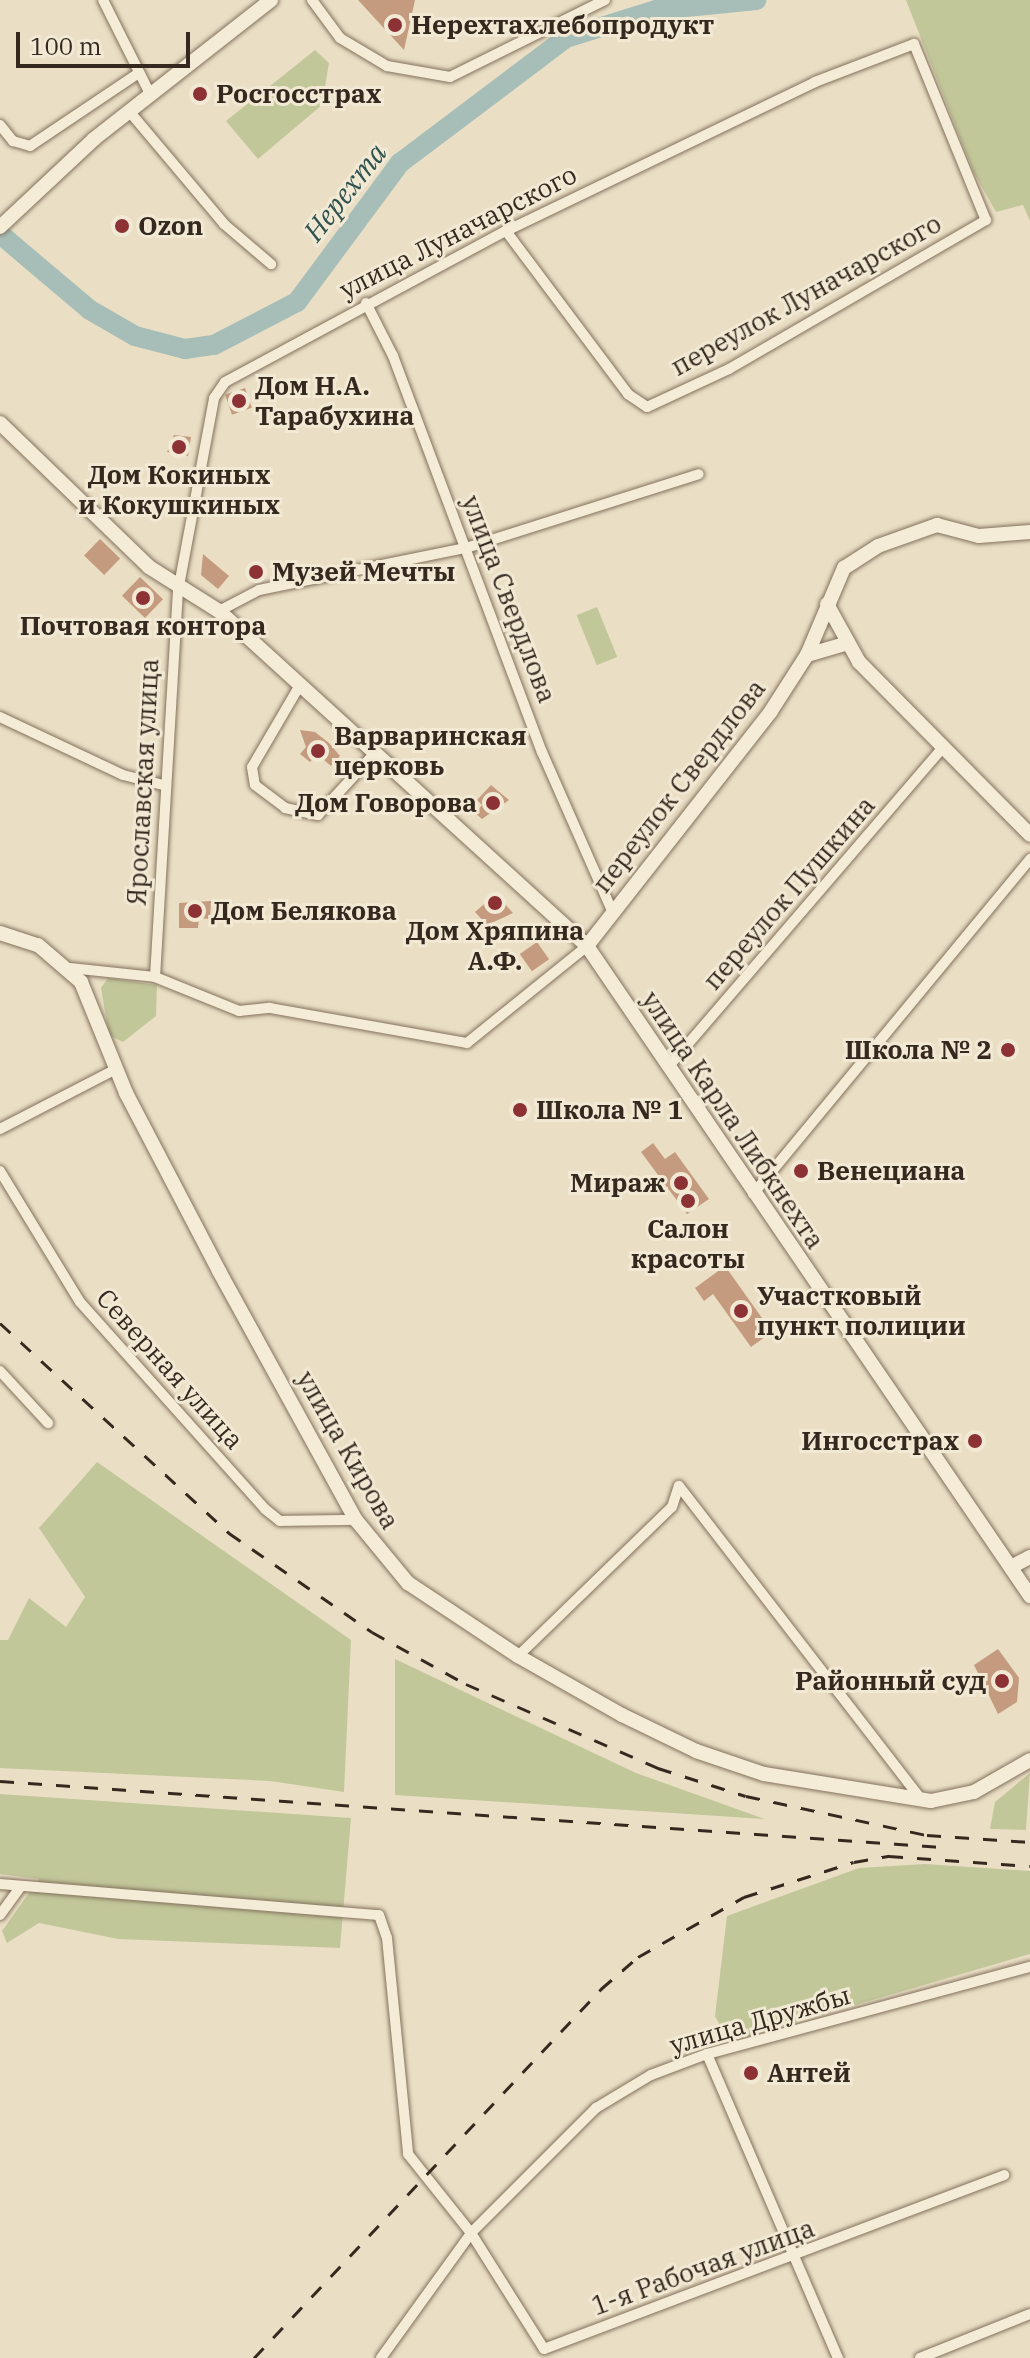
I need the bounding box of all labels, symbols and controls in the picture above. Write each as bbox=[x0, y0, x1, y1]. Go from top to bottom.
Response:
place label: Нерехтахлебопродукт bbox=[411, 9, 714, 41]
scale bar bbox=[20, 16, 194, 66]
marker: Нерехтахлебопродукт bbox=[386, 16, 404, 34]
text: 100 m bbox=[30, 30, 102, 62]
place label: Росгосстрах bbox=[216, 78, 381, 110]
marker: Росгосстрах bbox=[191, 85, 209, 103]
water label: Нерехта bbox=[297, 137, 393, 247]
street label: улица Луначарского bbox=[334, 159, 582, 305]
street label: переулок Луначарского bbox=[665, 208, 947, 382]
place label: Ozon bbox=[138, 210, 203, 242]
marker: Ozon bbox=[113, 217, 131, 235]
place label: Дом Н.А. Тарабухина bbox=[255, 370, 414, 432]
marker: Дом Н.А. Тарабухина bbox=[230, 392, 248, 410]
marker: Дом Кокиных и Кокушкиных bbox=[170, 438, 188, 456]
place label: Дом Кокиных и Кокушкиных bbox=[78, 459, 280, 520]
street label: улица Свердлова bbox=[455, 491, 563, 707]
place label: Музей Мечты bbox=[272, 556, 455, 588]
marker: Музей Мечты bbox=[247, 563, 265, 581]
marker: Почтовая контора bbox=[134, 589, 152, 607]
place label: Почтовая контора bbox=[20, 610, 266, 642]
street label: Ярославская улица bbox=[121, 658, 165, 906]
street label: переулок Свердлова bbox=[586, 673, 772, 899]
place label: Варваринская церковь bbox=[334, 720, 527, 782]
marker: Варваринская церковь bbox=[309, 742, 327, 760]
place label: Дом Говорова bbox=[295, 787, 477, 819]
street label: переулок Пушкина bbox=[697, 790, 881, 996]
marker: Дом Говорова bbox=[484, 794, 502, 812]
marker: Дом Хряпина А.Ф. bbox=[486, 894, 504, 912]
place label: Дом Белякова bbox=[211, 895, 397, 927]
marker: Дом Белякова bbox=[186, 902, 204, 920]
place label: Дом Хряпина А.Ф. bbox=[406, 915, 584, 976]
street label: улица Карла Либкнехта bbox=[635, 985, 831, 1255]
place label: Школа № 2 bbox=[845, 1034, 992, 1066]
marker: Школа № 2 bbox=[999, 1041, 1017, 1059]
place label: Школа № 1 bbox=[536, 1094, 683, 1126]
marker: Школа № 1 bbox=[511, 1101, 529, 1119]
place label: Венециана bbox=[817, 1155, 965, 1187]
marker: Венециана bbox=[792, 1162, 810, 1180]
place label: Мираж bbox=[570, 1167, 665, 1199]
marker: Мираж bbox=[672, 1174, 690, 1192]
marker: Салон красоты bbox=[679, 1192, 697, 1210]
place label: Салон красоты bbox=[631, 1213, 745, 1274]
place label: Участковый пункт полиции bbox=[757, 1280, 966, 1342]
street label: Северная улица bbox=[90, 1283, 250, 1455]
marker: Участковый пункт полиции bbox=[732, 1302, 750, 1320]
street label: улица Кирова bbox=[290, 1365, 406, 1535]
place label: Ингосстрах bbox=[801, 1425, 959, 1457]
marker: Ингосстрах bbox=[966, 1432, 984, 1450]
place label: Районный суд bbox=[795, 1665, 986, 1697]
marker: Районный суд bbox=[993, 1672, 1011, 1690]
street label: улица Дружбы bbox=[666, 1979, 854, 2061]
place label: Антей bbox=[767, 2057, 851, 2089]
marker: Антей bbox=[742, 2064, 760, 2082]
street label: 1-я Рабочая улица bbox=[587, 2212, 819, 2322]

